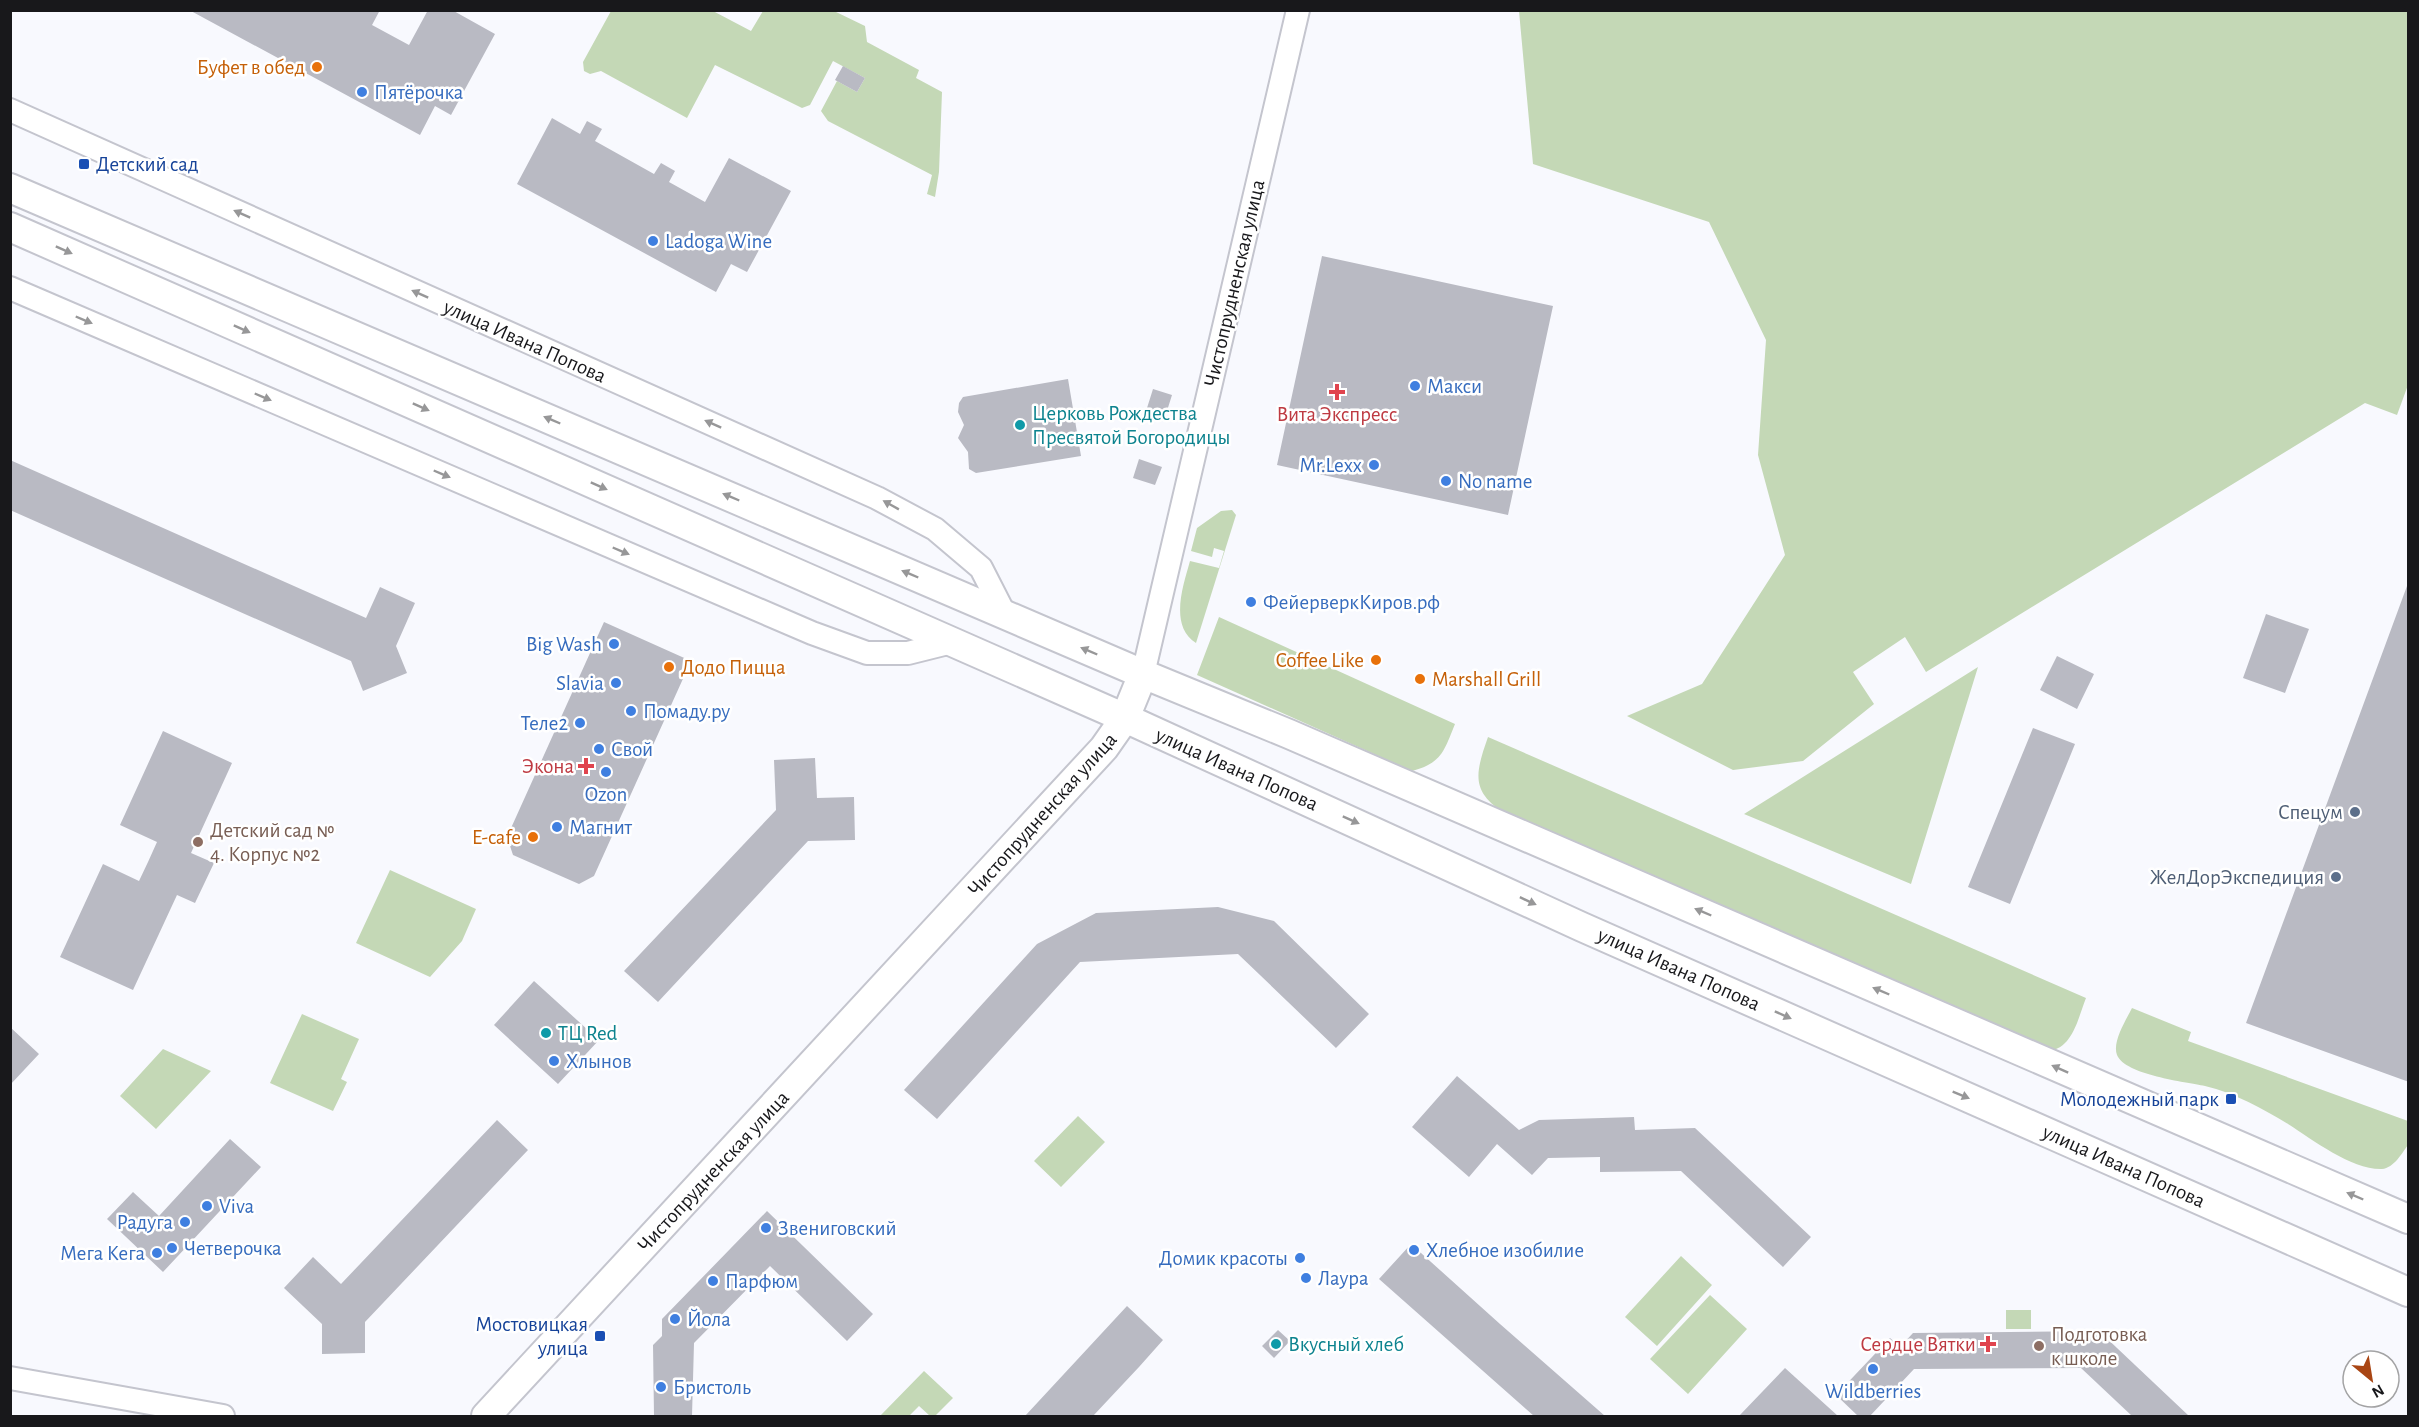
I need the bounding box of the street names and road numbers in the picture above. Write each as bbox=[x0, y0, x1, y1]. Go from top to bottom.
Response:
street label: Чистопрудненская улица bbox=[1200, 177, 1269, 389]
street label: улица Ивана Попова bbox=[440, 296, 609, 387]
street label: улица Ивана Попова bbox=[1152, 724, 1321, 815]
street label: Чистопрудненская улица bbox=[964, 728, 1121, 900]
street label: улица Ивана Попова bbox=[1594, 924, 1763, 1015]
street label: Чистопрудненская улица bbox=[634, 1087, 793, 1256]
street label: улица Ивана Попова bbox=[2039, 1121, 2208, 1212]

